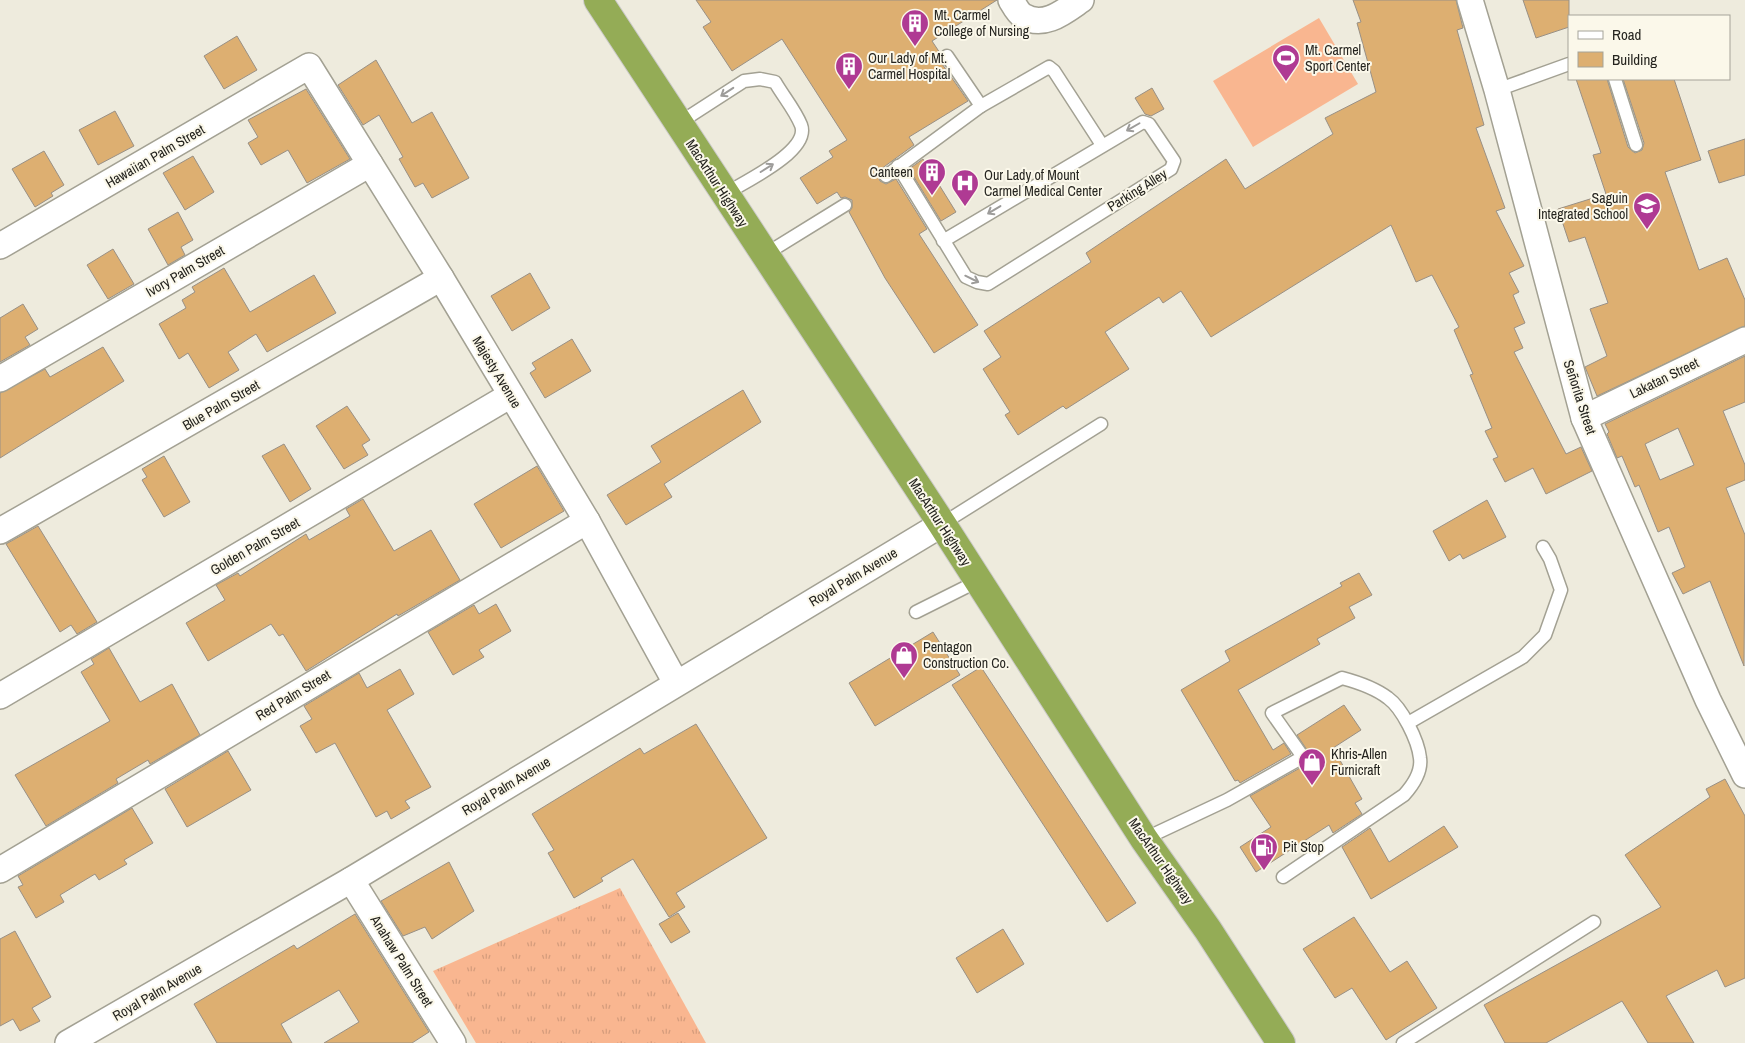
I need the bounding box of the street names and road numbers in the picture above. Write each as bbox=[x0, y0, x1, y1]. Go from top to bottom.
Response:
street label: Hawaiian Palm Street bbox=[102, 120, 208, 192]
street label: MacArthur Highway bbox=[682, 136, 752, 230]
street label: Parking Alley bbox=[1104, 164, 1170, 215]
street label: Ivory Palm Street bbox=[142, 241, 228, 301]
street label: Majesty Avenue bbox=[468, 333, 526, 411]
street label: Lakatan Street bbox=[1626, 354, 1702, 402]
street label: Señorita Street bbox=[1560, 357, 1600, 437]
street label: Blue Palm Street bbox=[179, 376, 263, 434]
street label: MacArthur Highway bbox=[905, 475, 975, 569]
street label: Golden Palm Street bbox=[207, 513, 303, 579]
street label: Royal Palm Avenue bbox=[806, 544, 900, 610]
street label: Red Palm Street bbox=[252, 666, 334, 724]
street label: Royal Palm Avenue bbox=[459, 753, 553, 819]
street label: MacArthur Highway bbox=[1125, 815, 1197, 908]
street label: Anahaw Palm Street bbox=[366, 911, 437, 1010]
street label: Royal Palm Avenue bbox=[109, 959, 205, 1025]

